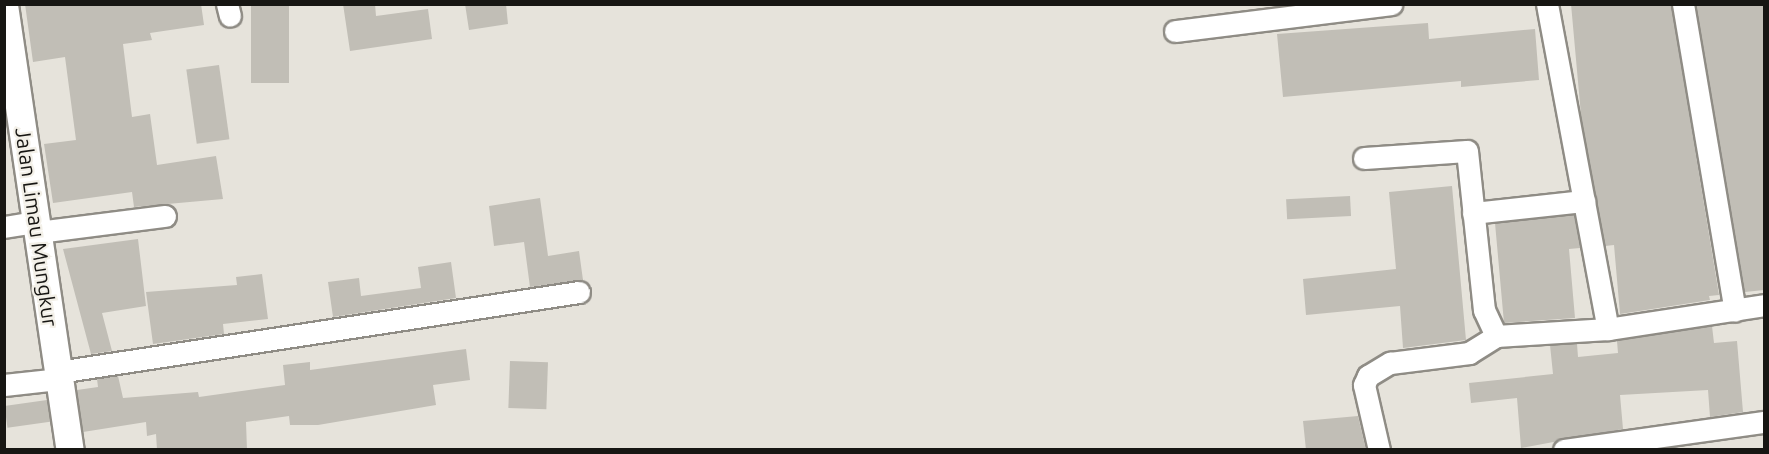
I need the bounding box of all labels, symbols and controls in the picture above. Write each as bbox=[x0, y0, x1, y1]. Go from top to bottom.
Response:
street label: Jalan Limau Mungkur bbox=[11, 126, 63, 328]

